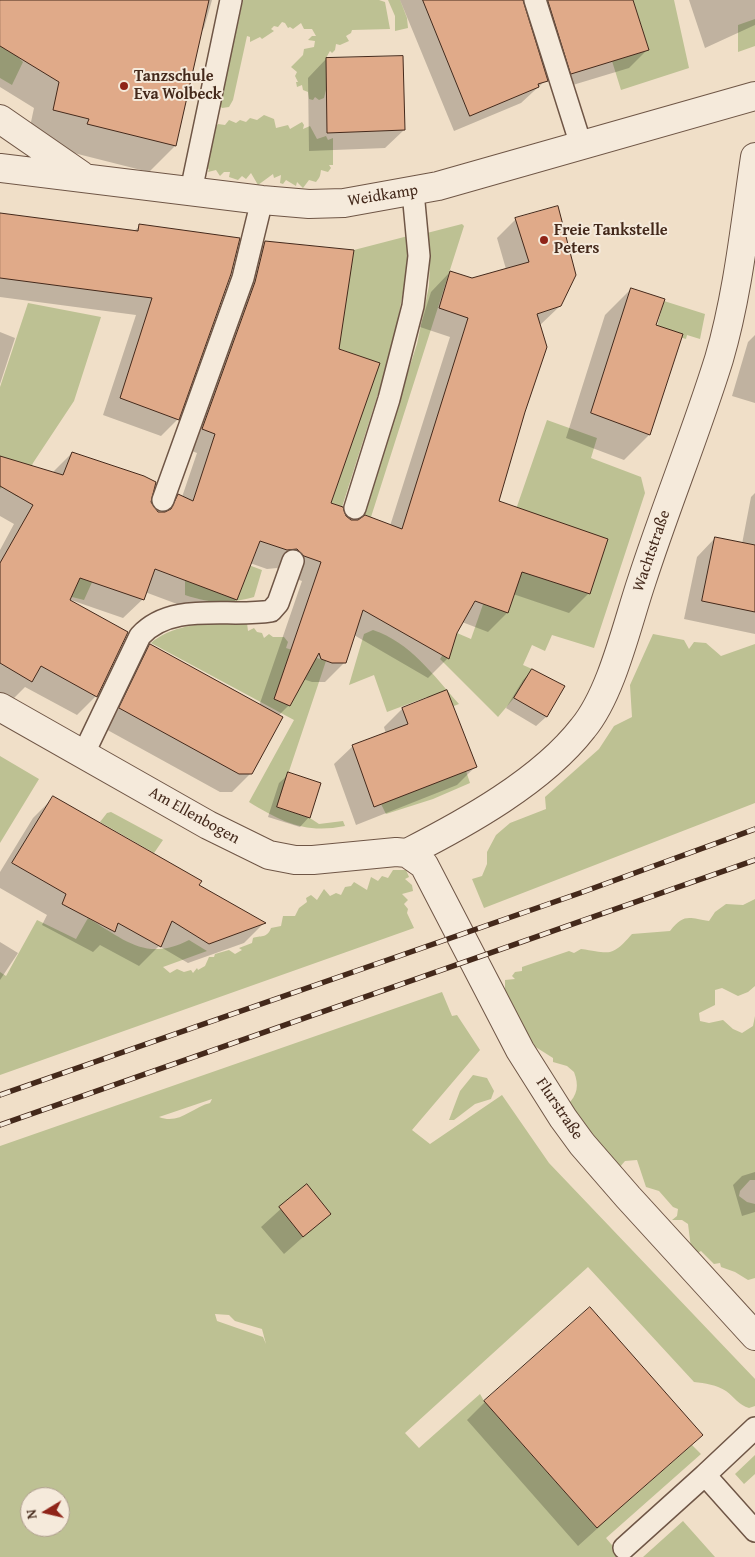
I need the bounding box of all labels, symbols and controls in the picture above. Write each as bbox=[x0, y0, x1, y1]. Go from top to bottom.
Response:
place label: Tanzschule Eva Wolbeck bbox=[134, 67, 221, 105]
marker: Tanzschule Eva Wolbeck bbox=[118, 80, 130, 92]
street label: Weidkamp bbox=[346, 181, 420, 211]
place label: Freie Tankstelle Peters bbox=[554, 221, 668, 259]
marker: Freie Tankstelle Peters bbox=[538, 234, 550, 246]
street label: Wachtstraße bbox=[629, 508, 675, 594]
street label: Am Ellenbogen bbox=[145, 783, 243, 849]
street label: Flurstraße bbox=[531, 1074, 587, 1144]
north arrow bbox=[20, 1487, 70, 1537]
text: N bbox=[21, 1508, 42, 1520]

